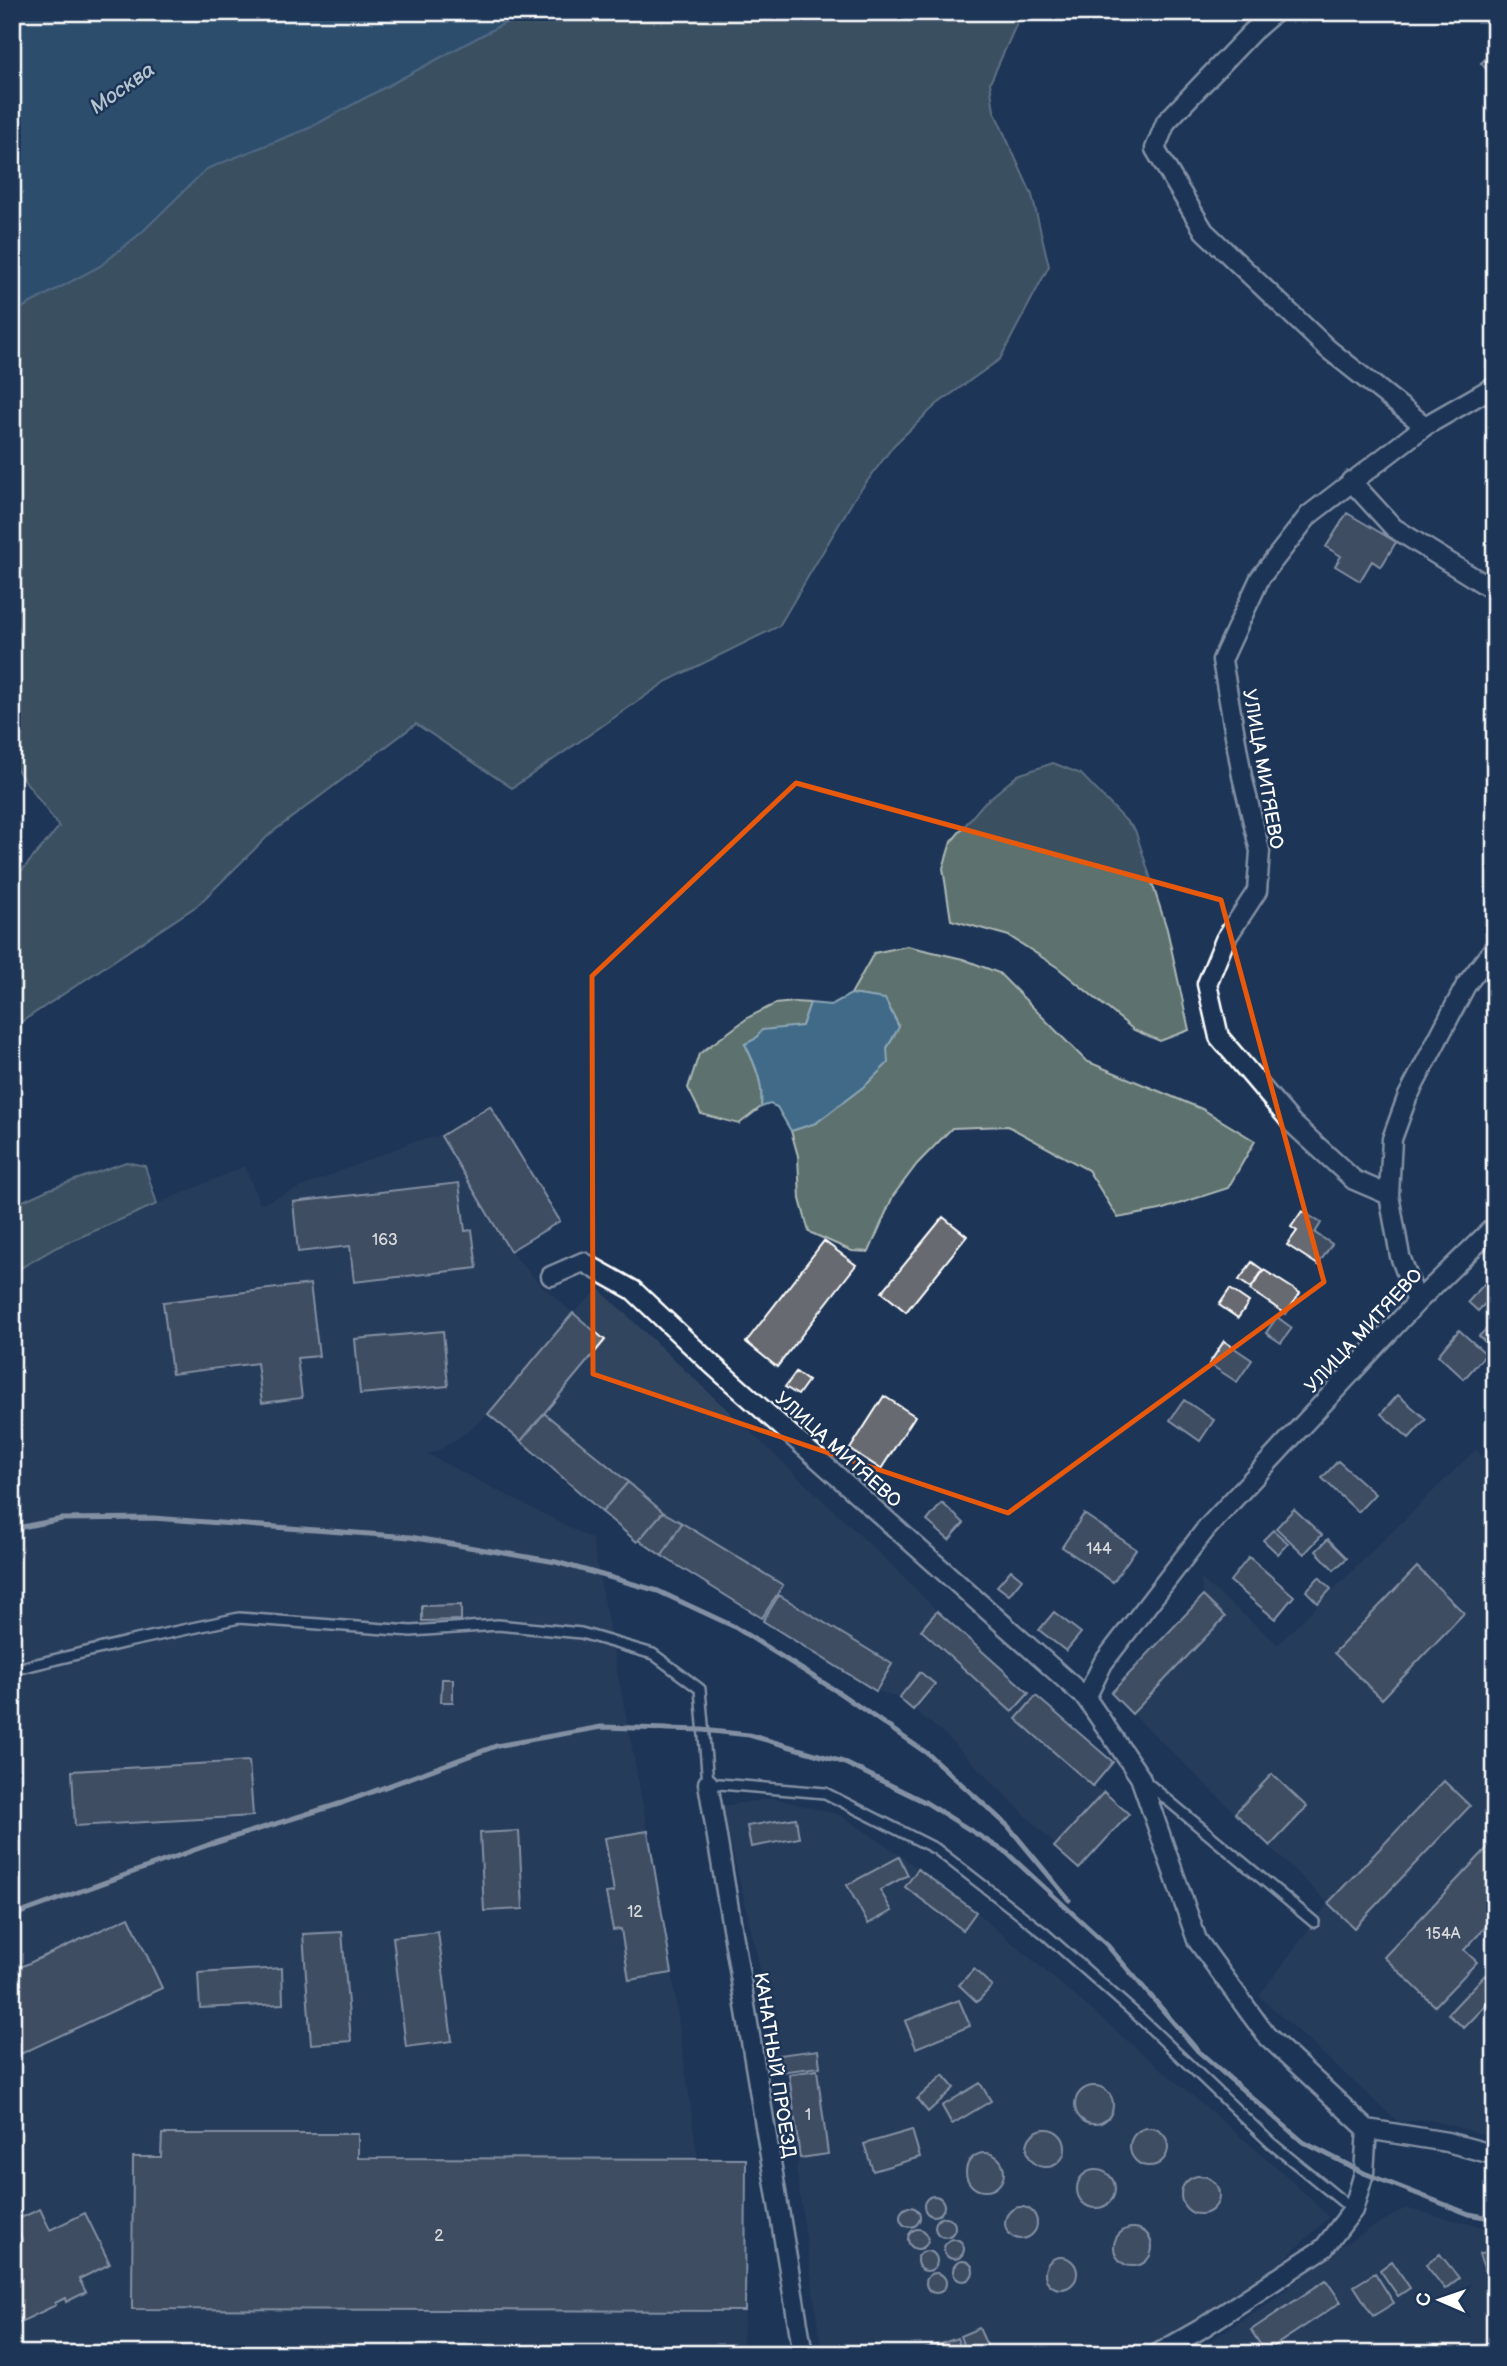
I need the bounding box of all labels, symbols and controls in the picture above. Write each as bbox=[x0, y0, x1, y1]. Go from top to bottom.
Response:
water label: Москва bbox=[85, 57, 160, 120]
street label: УЛИЦА МИТЯЕВО bbox=[1237, 687, 1288, 851]
house number: 163 bbox=[372, 1231, 398, 1250]
street label: УЛИЦА МИТЯЕВО bbox=[1300, 1264, 1428, 1398]
street label: УЛИЦА МИТЯЕВО bbox=[770, 1387, 906, 1513]
house number: 144 bbox=[1086, 1540, 1112, 1559]
house number: 12 bbox=[627, 1903, 643, 1922]
house number: 154А bbox=[1426, 1925, 1461, 1944]
street label: КАНАТНЫЙ ПРОЕЗД bbox=[748, 1971, 801, 2160]
house number: 1 bbox=[805, 2106, 811, 2125]
house number: 2 bbox=[434, 2227, 444, 2246]
north arrow bbox=[1406, 2264, 1476, 2334]
text: С bbox=[1413, 2292, 1436, 2306]

